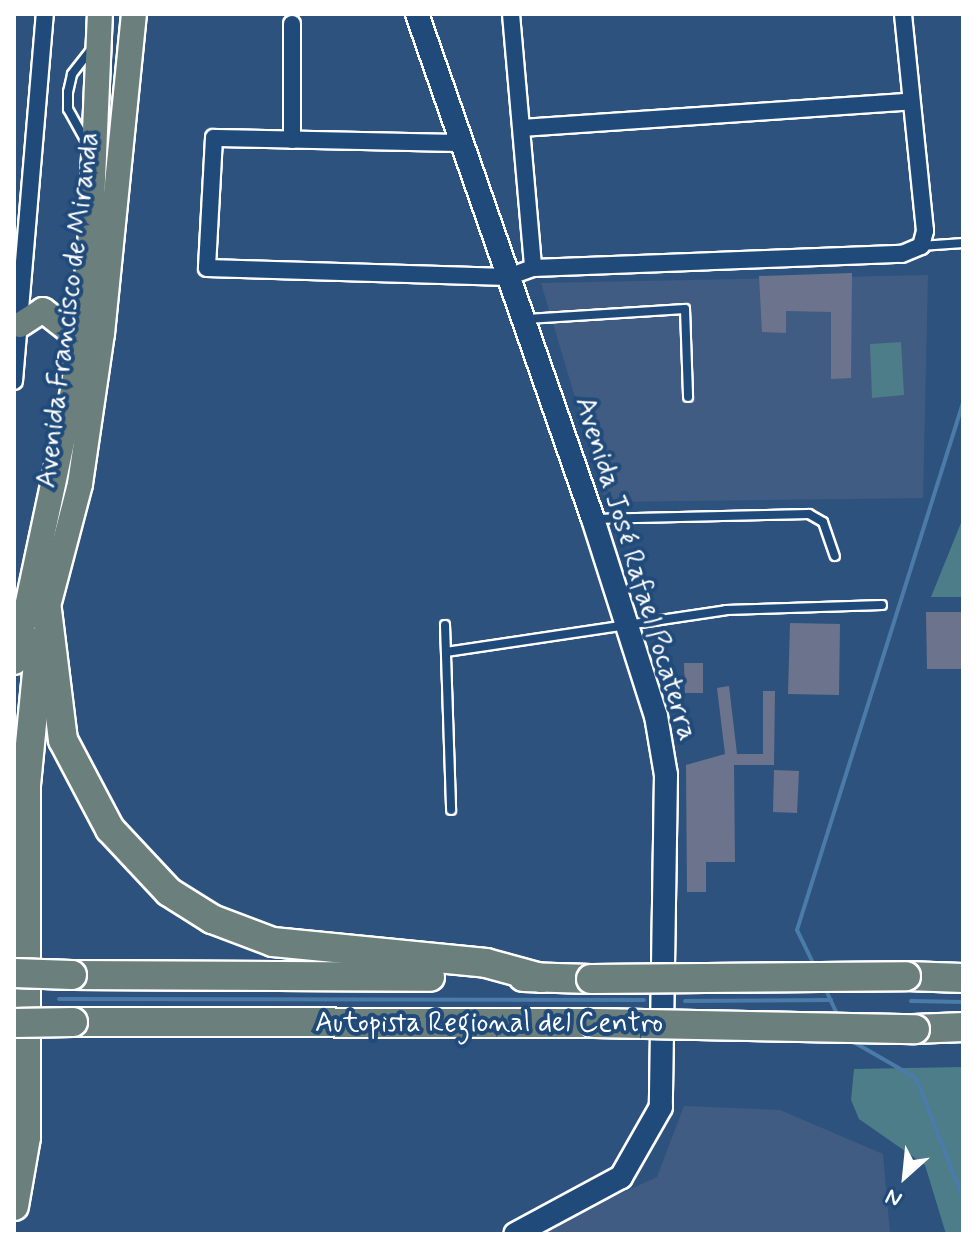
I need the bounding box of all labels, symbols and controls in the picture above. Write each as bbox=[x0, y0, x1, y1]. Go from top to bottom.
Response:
street label: Avenida Francisco de Miranda bbox=[30, 127, 108, 493]
street label: Avenida José Rafael Pocaterra bbox=[567, 393, 703, 745]
street label: Autopista Regional del Centro bbox=[314, 1007, 664, 1041]
north arrow bbox=[865, 1136, 945, 1216]
text: N bbox=[881, 1182, 907, 1213]

